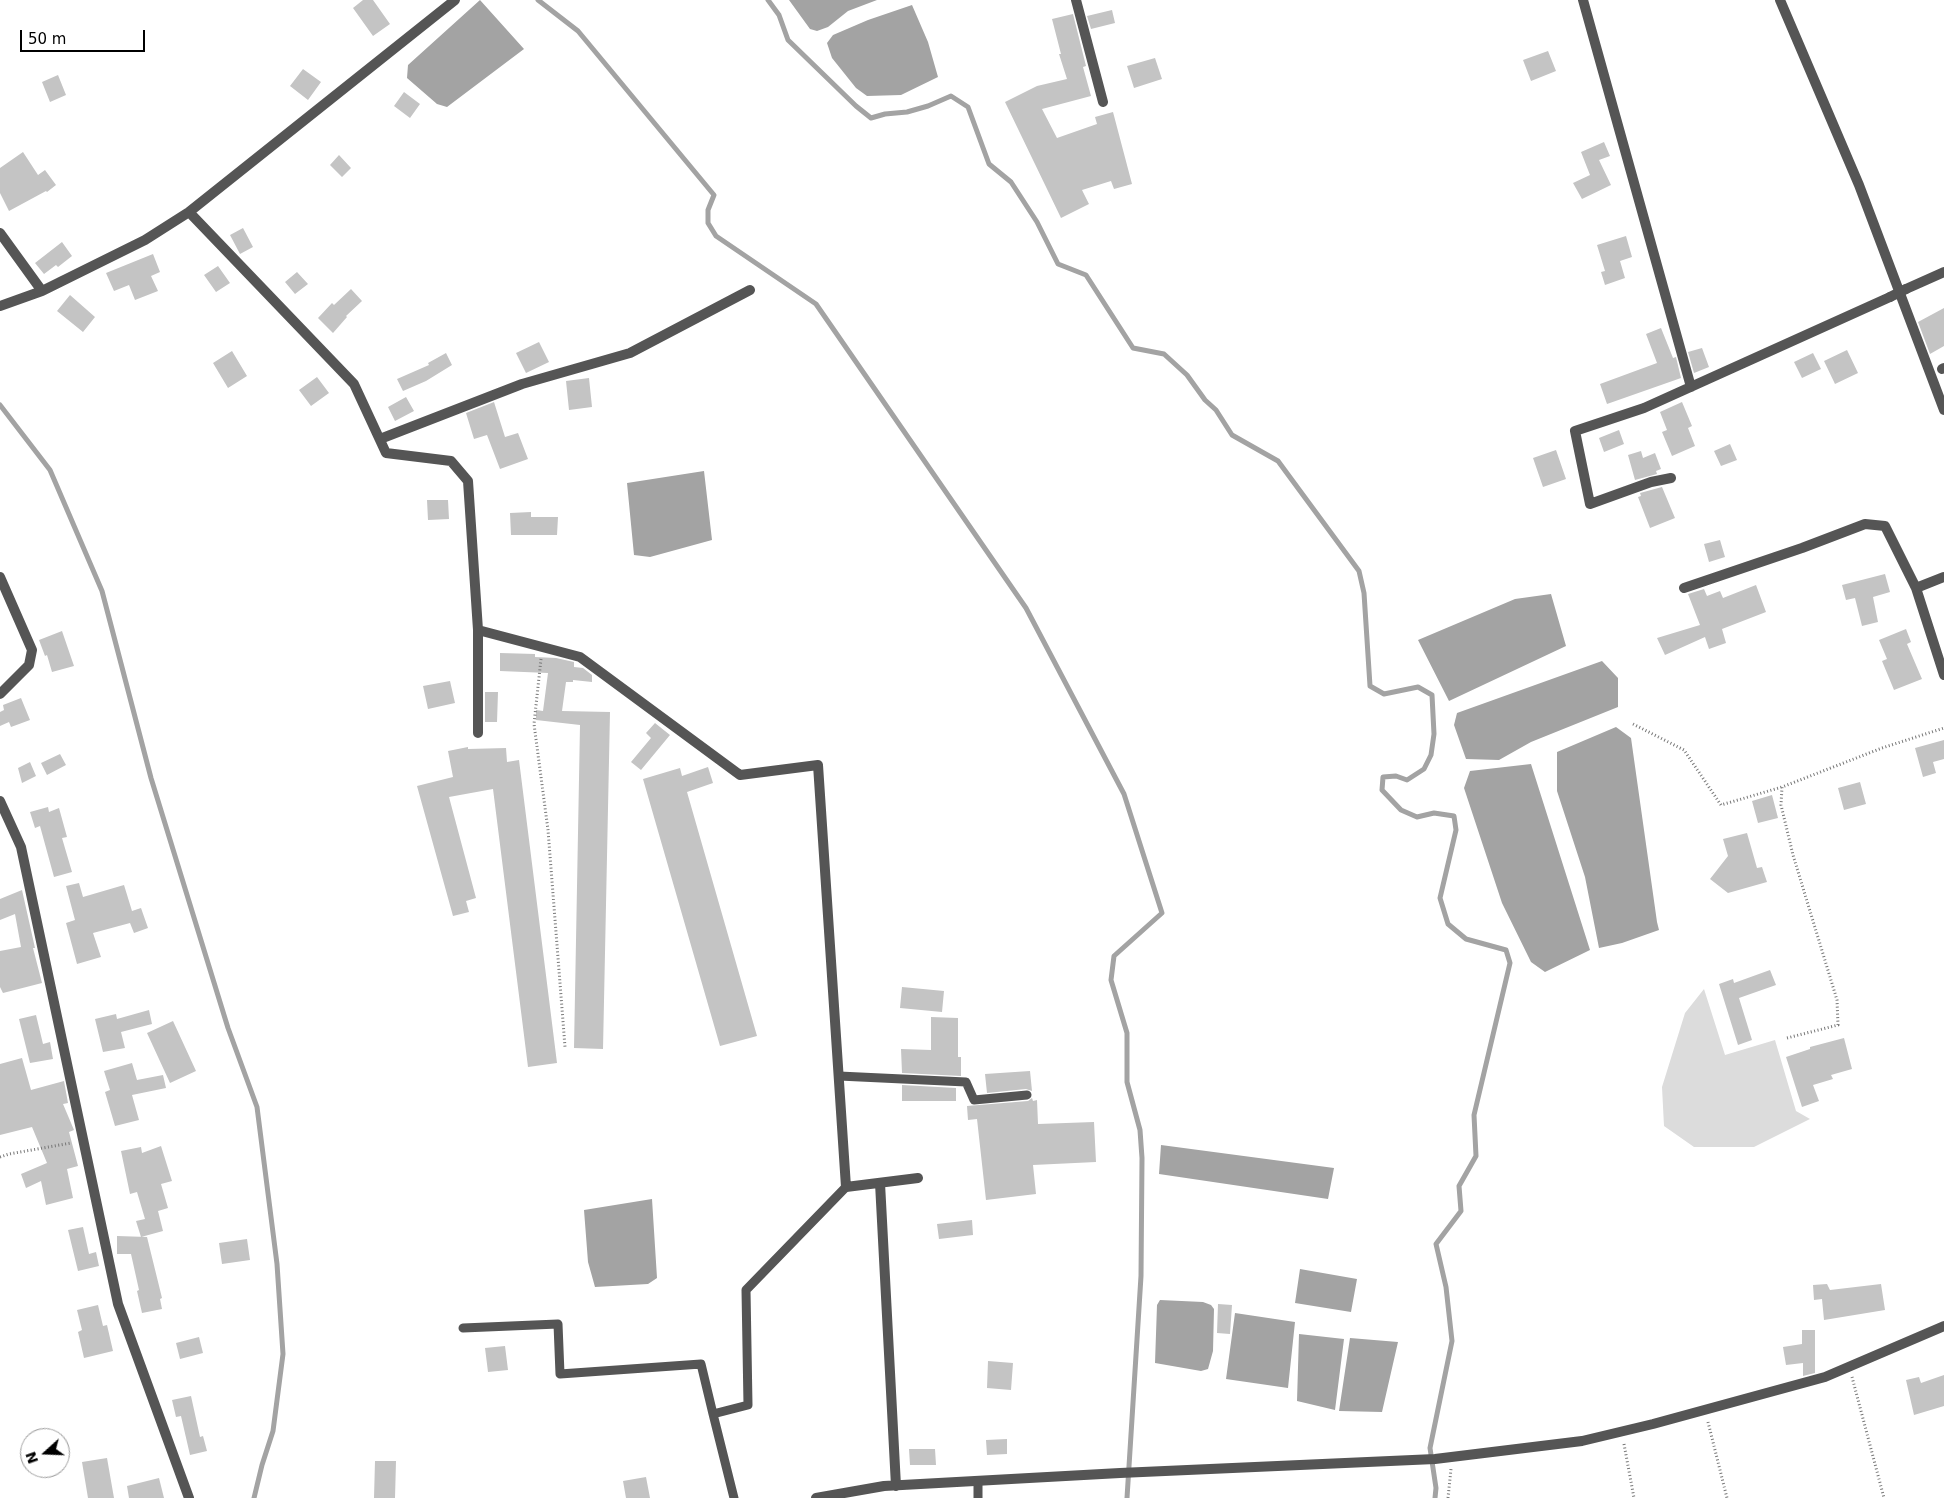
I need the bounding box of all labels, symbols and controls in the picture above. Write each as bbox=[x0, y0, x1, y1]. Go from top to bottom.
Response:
scale bar bbox=[22, 20, 148, 52]
text: 50 m bbox=[28, 30, 66, 48]
north arrow bbox=[20, 1428, 70, 1478]
text: N bbox=[22, 1450, 41, 1466]

